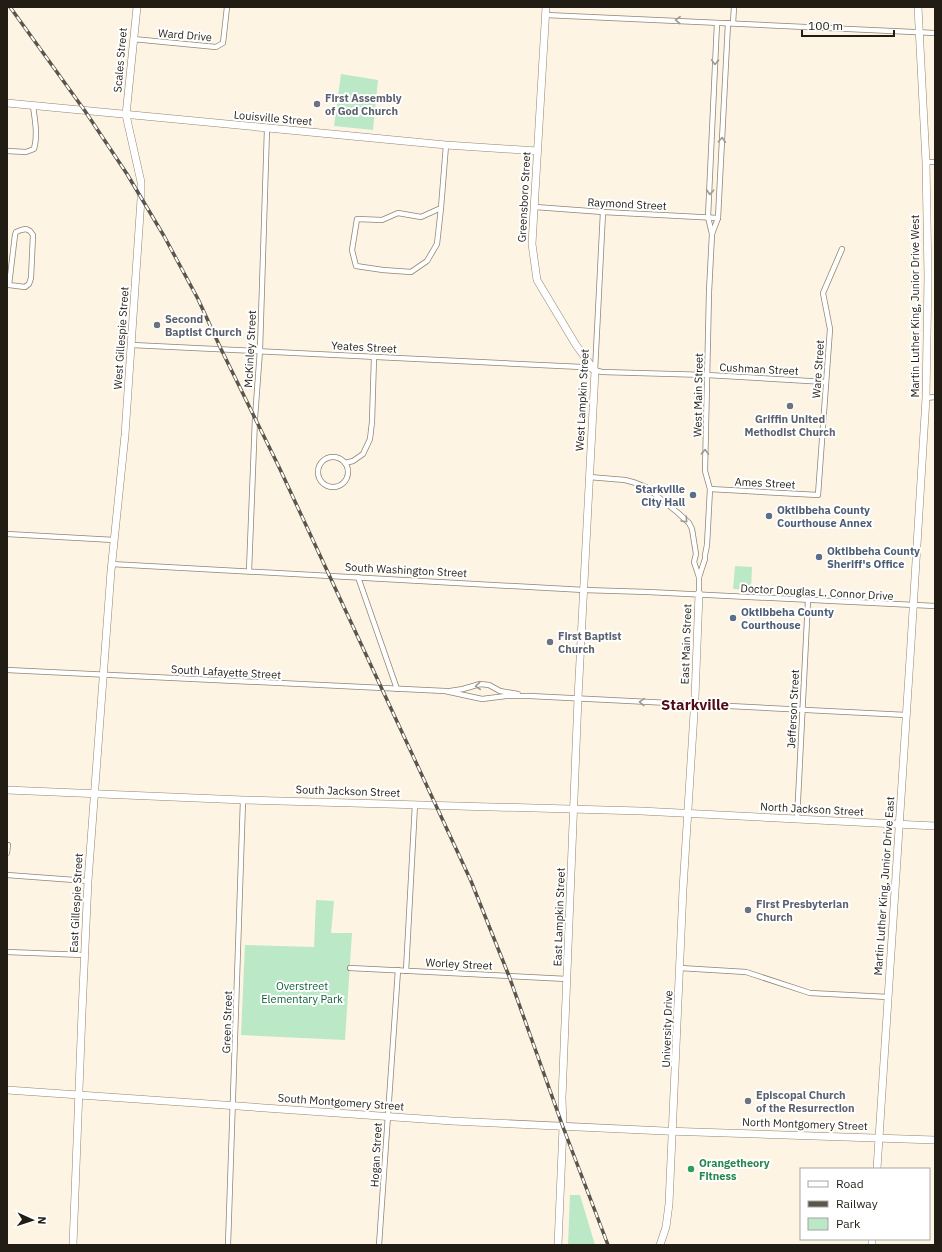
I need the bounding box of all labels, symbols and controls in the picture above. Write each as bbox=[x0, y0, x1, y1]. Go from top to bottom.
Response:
scale bar bbox=[802, 12, 894, 38]
one-way arrow bbox=[675, 16, 681, 25]
text: 100 m bbox=[808, 18, 843, 33]
street label: Ward Drive bbox=[157, 26, 213, 44]
street label: Scales Street bbox=[110, 27, 130, 93]
one-way arrow bbox=[711, 59, 720, 65]
place label: First Assembly of God Church bbox=[325, 91, 402, 118]
marker: First Assembly of God Church bbox=[312, 99, 322, 109]
street label: Louisville Street bbox=[233, 108, 313, 128]
one-way arrow bbox=[718, 137, 726, 143]
street label: Greensboro Street bbox=[515, 151, 533, 243]
one-way arrow bbox=[705, 189, 714, 195]
street label: Raymond Street bbox=[587, 195, 667, 213]
street label: Martin Luther King, Junior Drive West bbox=[908, 214, 922, 397]
street label: West Gillespie Street bbox=[110, 286, 132, 390]
street label: McKinley Street bbox=[241, 310, 259, 388]
place label: Second Baptist Church bbox=[165, 312, 242, 339]
marker: Second Baptist Church bbox=[152, 320, 162, 330]
street label: Yeates Street bbox=[331, 338, 397, 356]
street label: Ware Street bbox=[809, 339, 827, 399]
street label: West Lampkin Street bbox=[572, 348, 592, 451]
street label: West Main Street bbox=[690, 353, 706, 437]
street label: Cushman Street bbox=[719, 360, 799, 378]
marker: Griffin United Methodist Church bbox=[785, 401, 795, 411]
place label: Griffin United Methodist Church bbox=[744, 412, 836, 439]
one-way arrow bbox=[701, 449, 710, 455]
street label: Ames Street bbox=[734, 474, 796, 492]
place label: Starkville City Hall bbox=[635, 482, 686, 509]
marker: Starkville City Hall bbox=[688, 490, 698, 500]
place label: Oktibbeha County Courthouse Annex bbox=[777, 503, 872, 530]
marker: Oktibbeha County Courthouse Annex bbox=[764, 511, 774, 521]
one-way arrow bbox=[680, 515, 688, 523]
place label: Oktibbeha County Sheriff's Office bbox=[827, 544, 920, 571]
marker: Oktibbeha County Sheriff's Office bbox=[814, 552, 824, 562]
street label: South Washington Street bbox=[344, 560, 468, 580]
street label: Doctor Douglas L. Connor Drive bbox=[740, 581, 894, 603]
street label: East Main Street bbox=[678, 603, 694, 685]
place label: Oktibbeha County Courthouse bbox=[741, 605, 834, 632]
marker: Oktibbeha County Courthouse bbox=[728, 613, 738, 623]
place label: First Baptist Church bbox=[558, 629, 622, 656]
marker: First Baptist Church bbox=[545, 637, 555, 647]
street label: South Lafayette Street bbox=[171, 662, 281, 682]
street label: Jefferson Street bbox=[784, 669, 802, 749]
one-way arrow bbox=[475, 681, 482, 690]
district label: Starkville bbox=[661, 695, 729, 714]
one-way arrow bbox=[638, 697, 645, 706]
street label: South Jackson Street bbox=[295, 782, 401, 800]
street label: Martin Luther King, Junior Drive East bbox=[871, 796, 897, 976]
street label: North Jackson Street bbox=[760, 799, 864, 819]
street label: East Gillespie Street bbox=[66, 853, 86, 953]
street label: East Lampkin Street bbox=[550, 867, 568, 967]
place label: First Presbyterian Church bbox=[756, 897, 849, 924]
marker: First Presbyterian Church bbox=[743, 905, 753, 915]
street label: Worley Street bbox=[425, 955, 493, 973]
park label: Overstreet Elementary Park bbox=[261, 979, 343, 1006]
street label: Green Street bbox=[219, 990, 235, 1054]
street label: University Drive bbox=[659, 990, 675, 1068]
place label: Episcopal Church of the Resurrection bbox=[756, 1088, 855, 1115]
street label: South Montgomery Street bbox=[277, 1091, 405, 1113]
marker: Episcopal Church of the Resurrection bbox=[743, 1096, 753, 1106]
street label: North Montgomery Street bbox=[742, 1115, 868, 1133]
street label: Hogan Street bbox=[367, 1122, 385, 1188]
place label: Orangetheory Fitness bbox=[699, 1156, 770, 1183]
marker: Orangetheory Fitness bbox=[686, 1164, 696, 1174]
legend bbox=[800, 1168, 930, 1240]
text: Road bbox=[836, 1176, 864, 1191]
text: Railway bbox=[836, 1196, 878, 1211]
north arrow bbox=[12, 1200, 52, 1240]
text: N bbox=[35, 1216, 49, 1225]
text: Park bbox=[836, 1216, 861, 1231]

